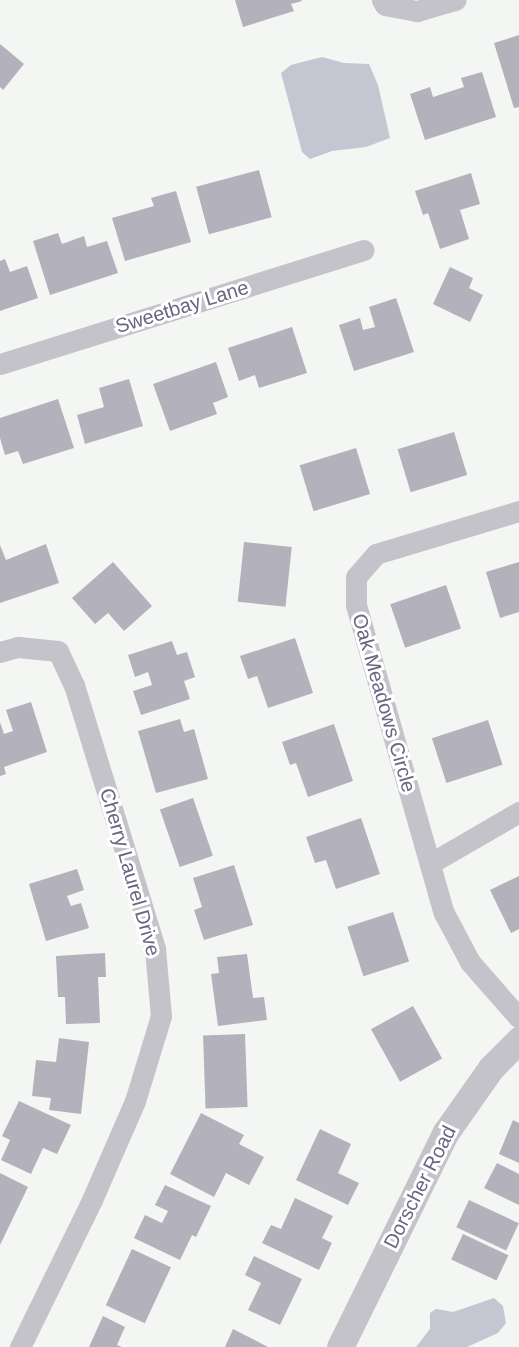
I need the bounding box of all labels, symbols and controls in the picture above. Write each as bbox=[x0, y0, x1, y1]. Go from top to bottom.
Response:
street label: Sweetbay Lane bbox=[113, 275, 251, 339]
street label: Oak Meadows Circle bbox=[347, 611, 421, 795]
street label: Cherry Laurel Drive bbox=[95, 785, 165, 959]
street label: Dorscher Road bbox=[379, 1122, 461, 1252]

